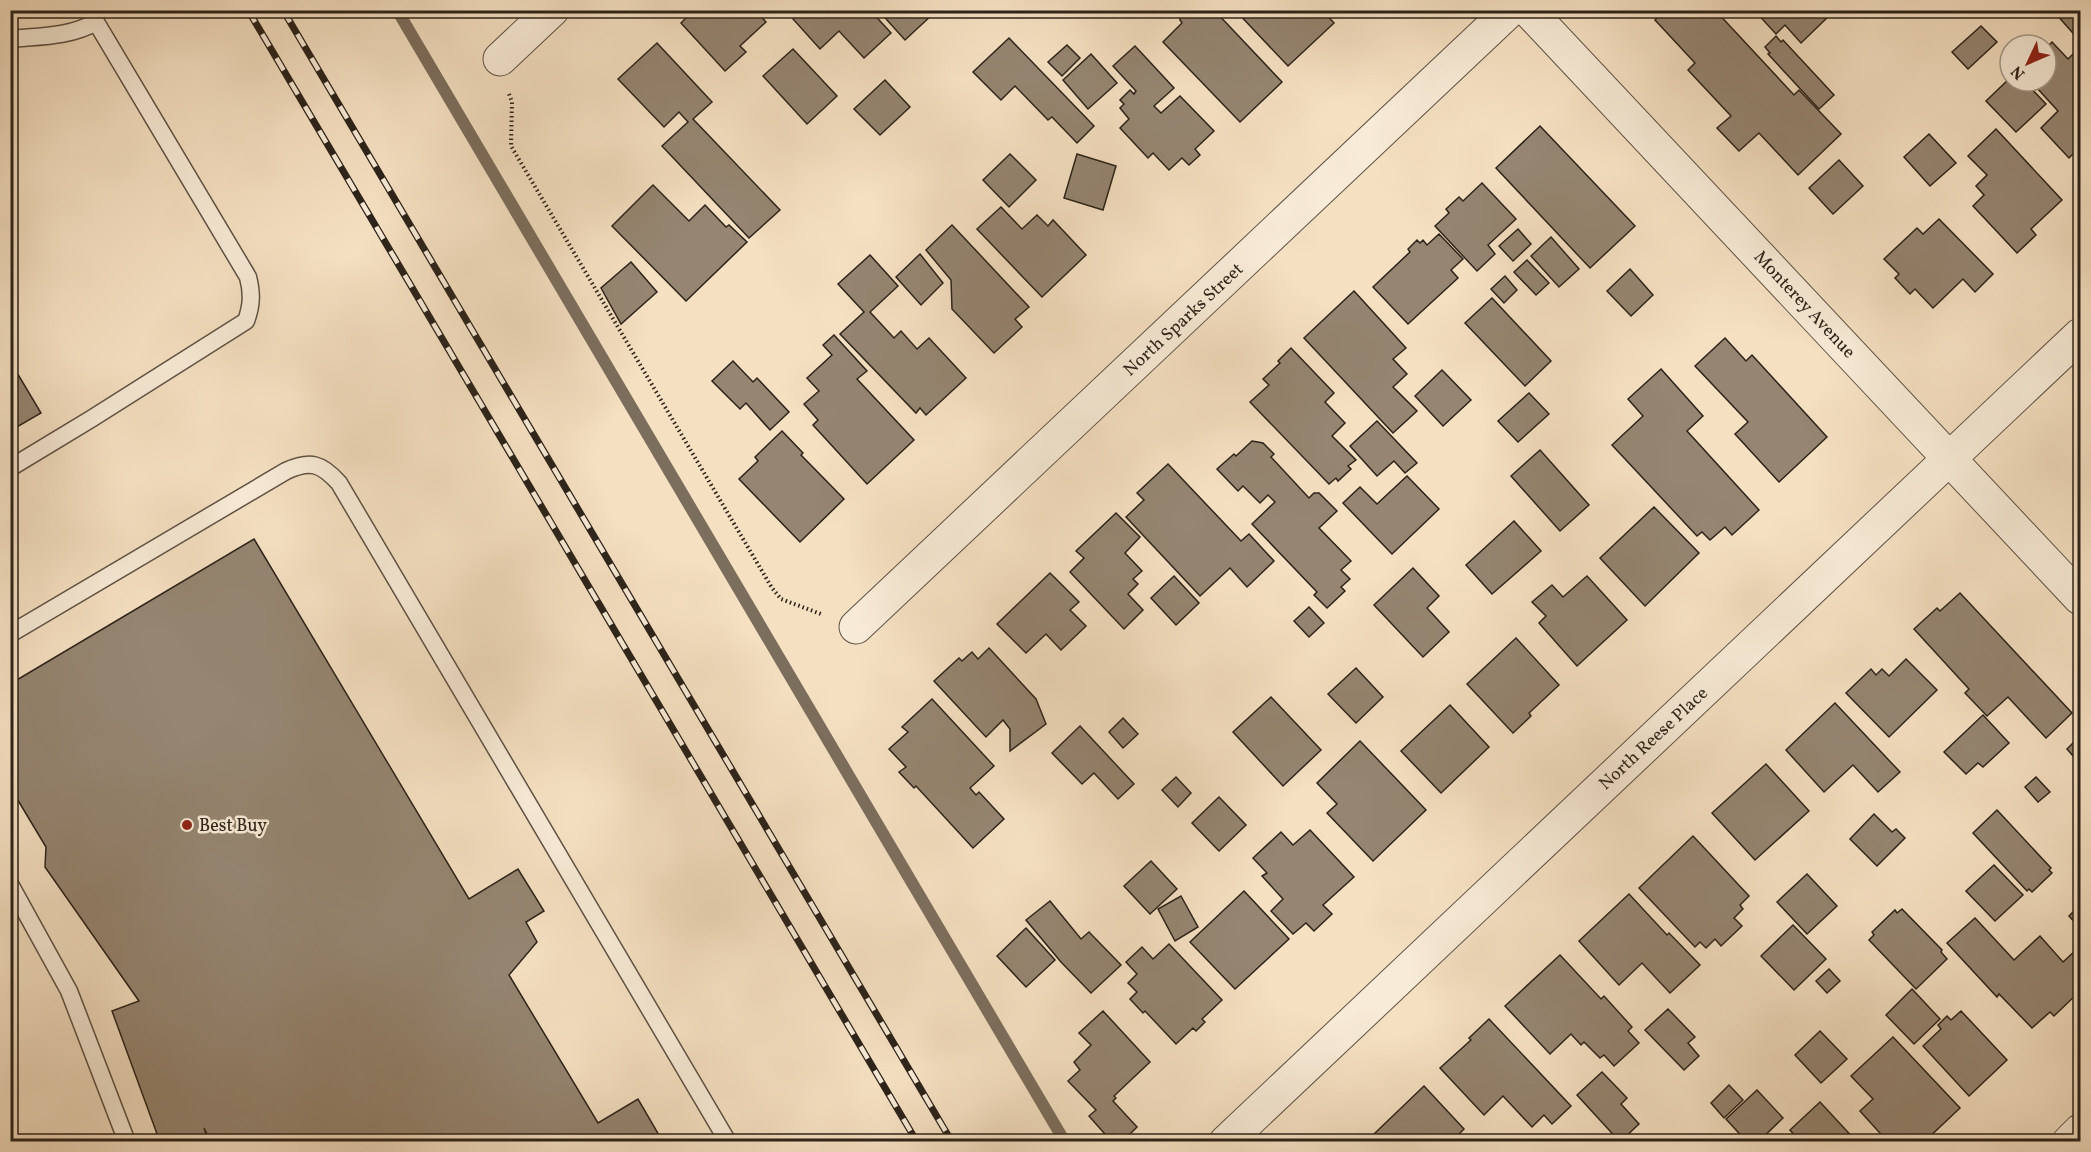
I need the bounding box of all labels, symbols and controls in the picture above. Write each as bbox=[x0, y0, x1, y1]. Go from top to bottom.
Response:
north arrow bbox=[1998, 33, 2058, 93]
text: N bbox=[2006, 60, 2031, 84]
street label: Monterey Avenue bbox=[1747, 246, 1860, 364]
street label: North Sparks Street bbox=[1118, 258, 1250, 382]
street label: North Reese Place bbox=[1594, 682, 1714, 796]
place label: Best Buy bbox=[199, 814, 267, 839]
marker: Best Buy bbox=[180, 818, 194, 832]

